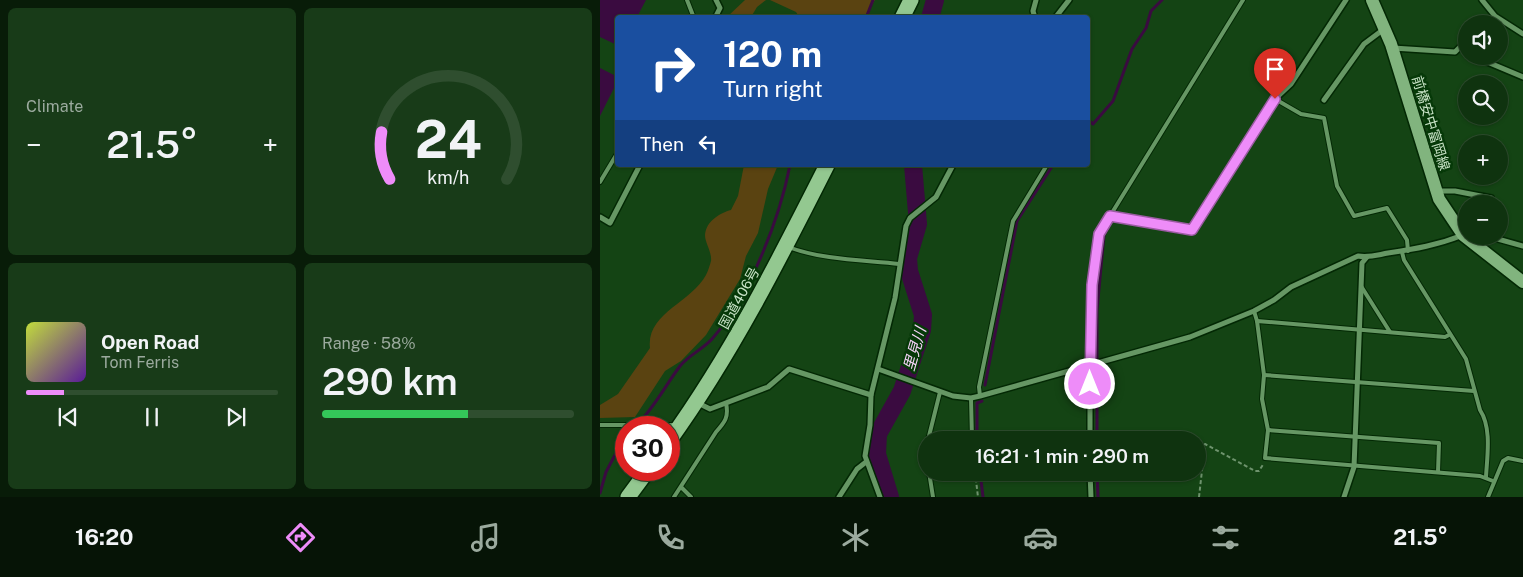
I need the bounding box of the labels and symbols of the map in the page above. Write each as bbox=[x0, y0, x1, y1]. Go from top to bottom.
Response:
pin bbox=[1254, 48, 1296, 99]
street label: 前橋安中富岡線 bbox=[1409, 74, 1453, 172]
street label: 国道406号 bbox=[716, 264, 762, 332]
water label: 里見川 bbox=[900, 323, 929, 373]
position arrow bbox=[1063, 357, 1115, 409]
speed limit sign: 30 bbox=[615, 416, 680, 481]

